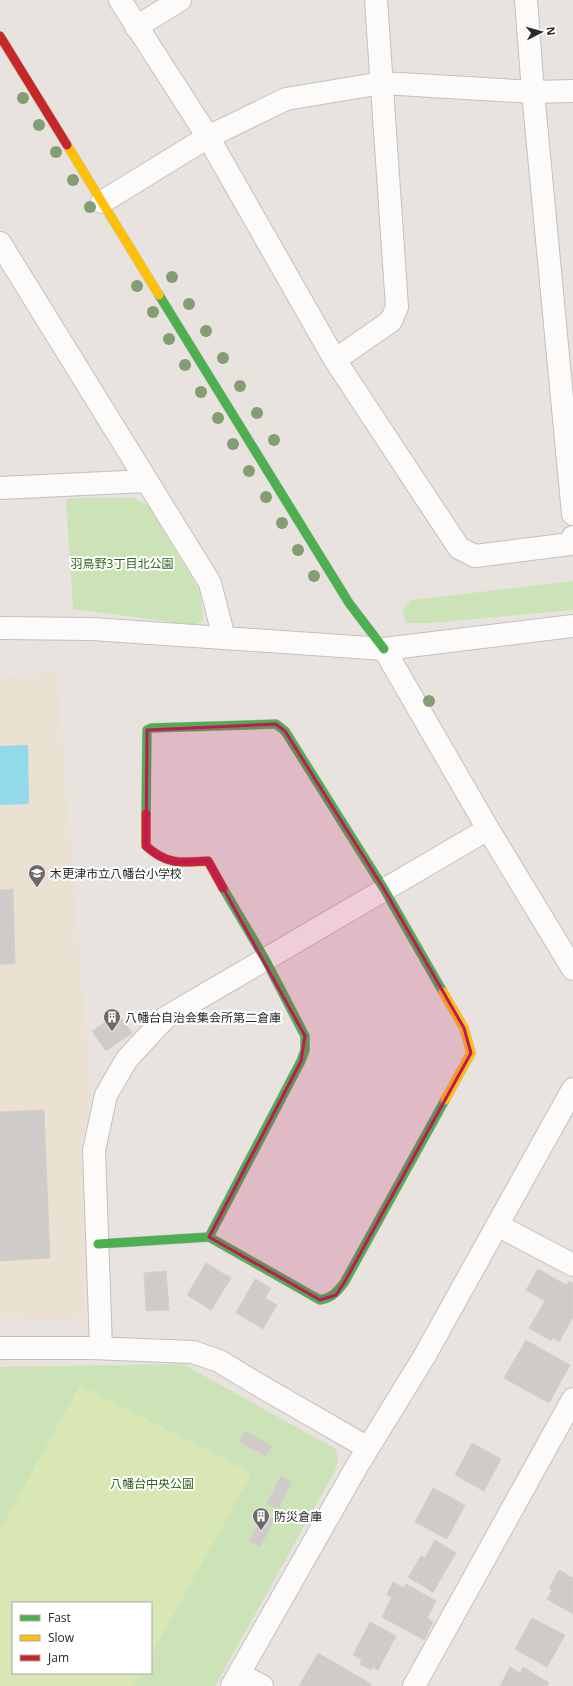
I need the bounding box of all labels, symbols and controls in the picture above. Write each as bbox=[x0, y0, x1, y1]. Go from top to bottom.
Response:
north arrow bbox=[521, 12, 561, 52]
text: N bbox=[544, 26, 559, 36]
park label: 羽鳥野3丁目北公園 bbox=[71, 555, 173, 572]
school or university icon: 木更津市立八幡台小学校 bbox=[27, 863, 47, 888]
place label: 木更津市立八幡台小学校 bbox=[50, 865, 182, 882]
building icon: 八幡台自治会集会所第二倉庫 bbox=[102, 1007, 122, 1032]
place label: 八幡台自治会集会所第二倉庫 bbox=[125, 1009, 281, 1026]
park label: 八幡台中央公園 bbox=[110, 1475, 194, 1492]
building icon: 防災倉庫 bbox=[251, 1506, 271, 1531]
place label: 防災倉庫 bbox=[274, 1508, 322, 1525]
legend bbox=[12, 1602, 152, 1674]
text: Fast bbox=[48, 1609, 71, 1626]
text: Slow bbox=[48, 1629, 75, 1646]
text: Jam bbox=[47, 1649, 69, 1666]

